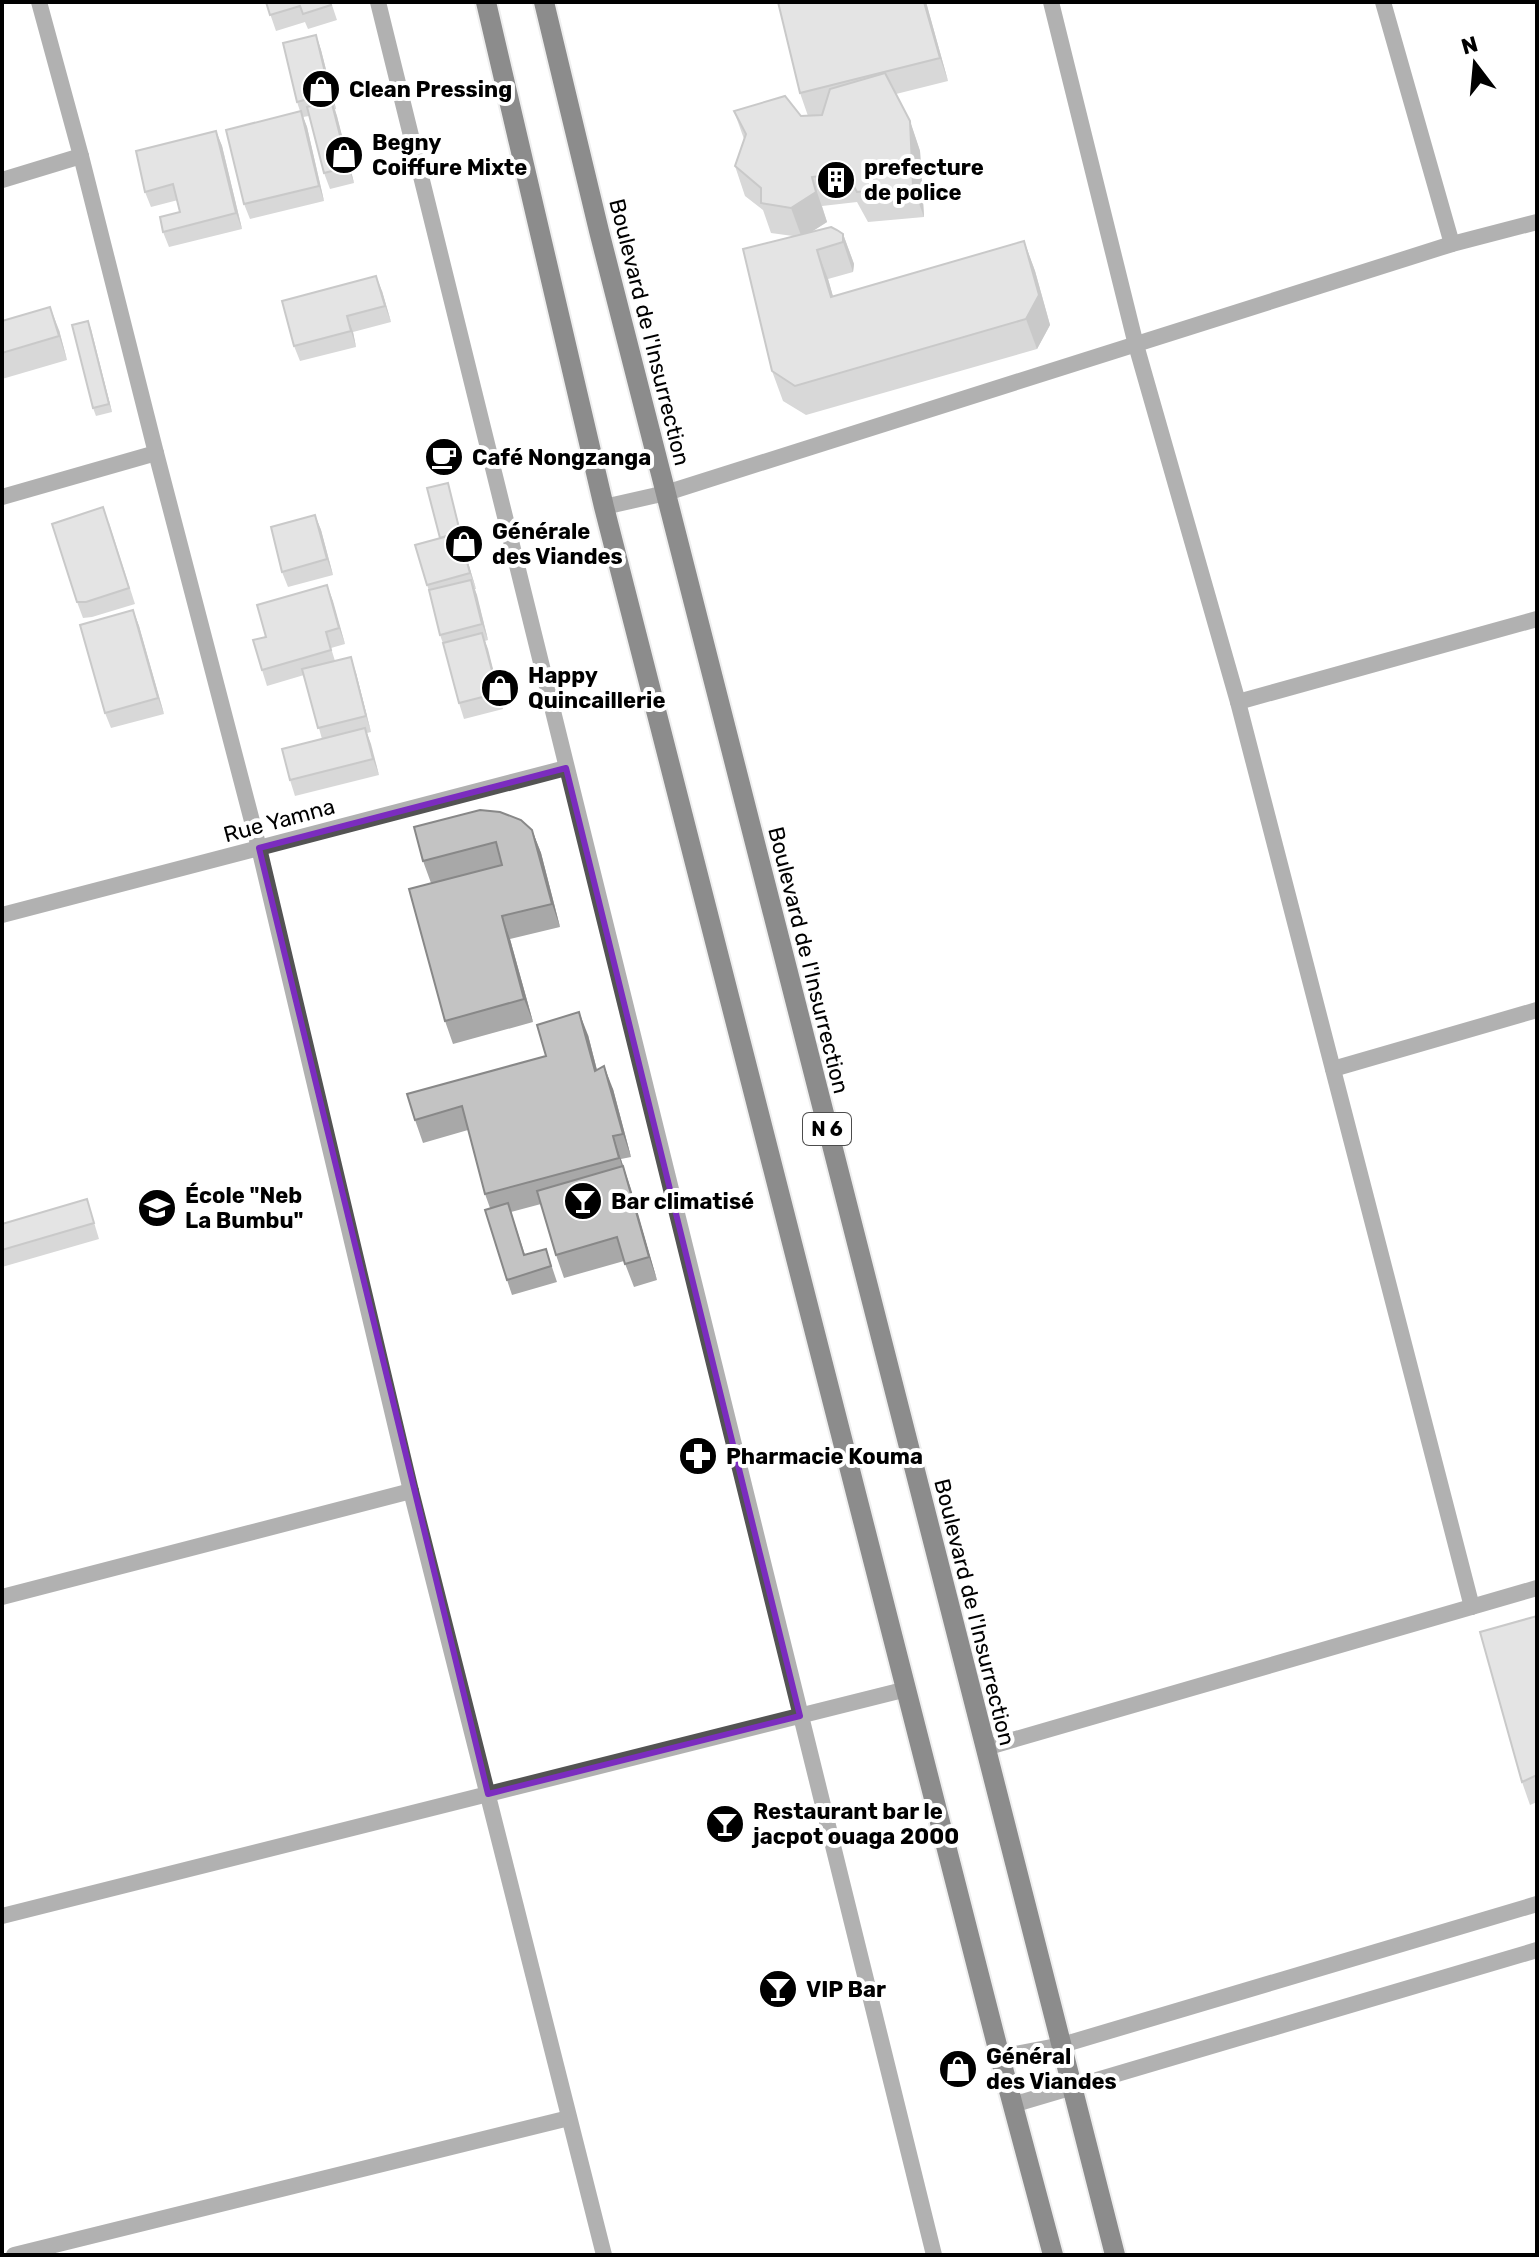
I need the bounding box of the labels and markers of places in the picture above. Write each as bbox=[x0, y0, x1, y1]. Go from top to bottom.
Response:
shop icon: Clean Pressing bbox=[300, 68, 342, 110]
place label: Clean Pressing bbox=[349, 76, 512, 103]
place label: Begny Coiffure Mixte bbox=[372, 129, 527, 181]
shop icon: Begny Coiffure Mixte bbox=[323, 134, 365, 176]
place label: prefecture de police bbox=[864, 154, 984, 206]
building icon: prefecture de police bbox=[815, 159, 857, 201]
cafe icon: Café Nongzanga bbox=[423, 436, 465, 478]
place label: Café Nongzanga bbox=[472, 444, 651, 471]
place label: Générale des Viandes bbox=[492, 518, 623, 570]
shop icon: Générale des Viandes bbox=[443, 523, 485, 565]
place label: Happy Quincaillerie bbox=[528, 662, 665, 714]
shop icon: Happy Quincaillerie bbox=[479, 667, 521, 709]
bar icon: Bar climatisé bbox=[562, 1180, 604, 1222]
place label: École "Neb La Bumbu" bbox=[185, 1182, 303, 1234]
school or university icon: École "Neb La Bumbu" bbox=[136, 1187, 178, 1229]
place label: Bar climatisé bbox=[611, 1188, 754, 1215]
pharmacy icon: Pharmacie Kouma bbox=[677, 1435, 719, 1477]
place label: Pharmacie Kouma bbox=[726, 1443, 923, 1470]
place label: Restaurant bar le jacpot ouaga 2000 bbox=[751, 1798, 959, 1850]
bar icon: Restaurant bar le jacpot ouaga 2000 bbox=[704, 1803, 746, 1845]
bar icon: VIP Bar bbox=[757, 1968, 799, 2010]
place label: VIP Bar bbox=[806, 1976, 886, 2003]
place label: Général des Viandes bbox=[986, 2043, 1117, 2095]
shop icon: Général des Viandes bbox=[937, 2048, 979, 2090]

